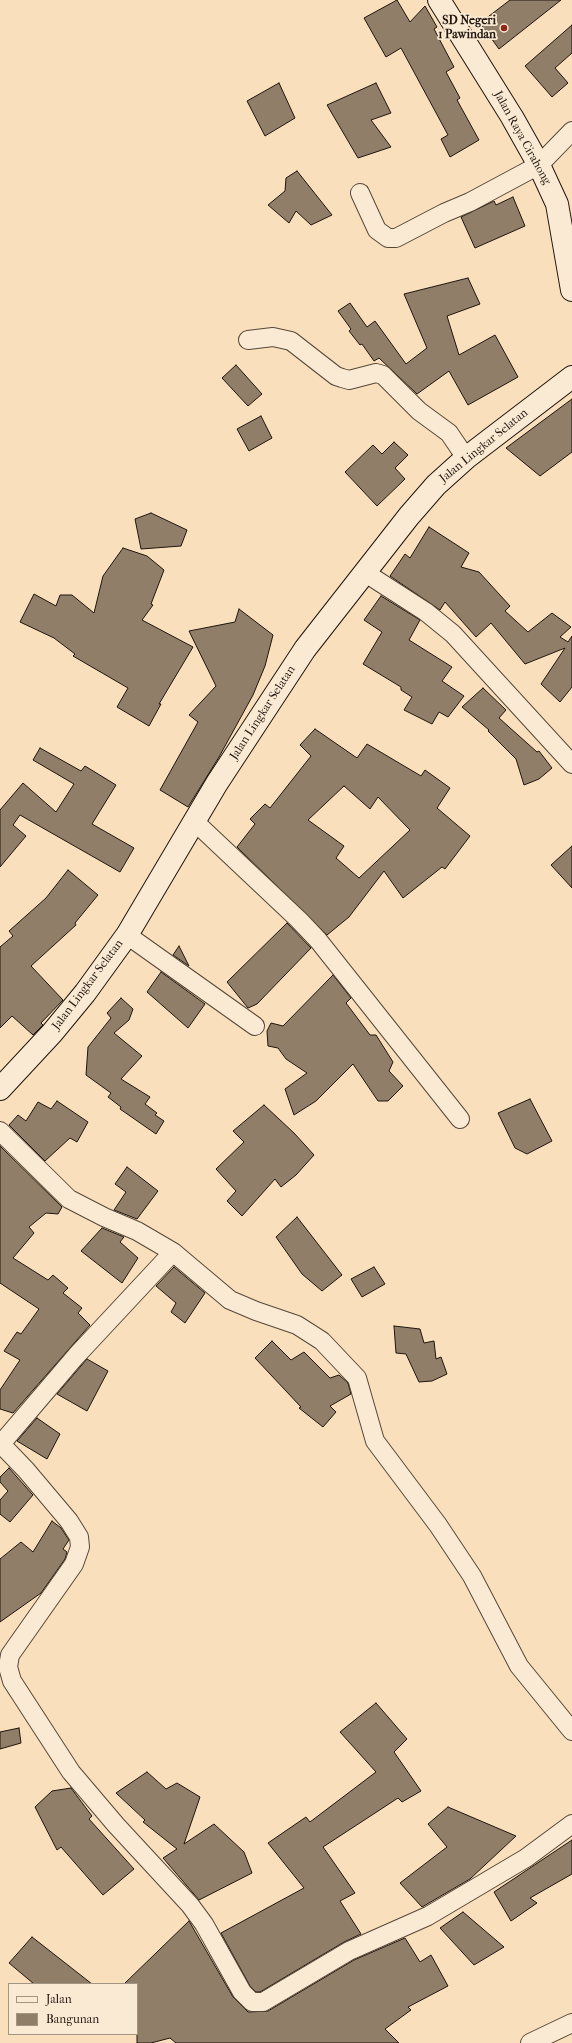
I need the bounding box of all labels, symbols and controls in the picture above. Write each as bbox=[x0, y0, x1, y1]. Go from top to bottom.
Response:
place label: SD Negeri 1 Pawindan bbox=[438, 14, 496, 42]
marker: SD Negeri 1 Pawindan bbox=[499, 23, 509, 33]
street label: Jalan Raya Cirahong bbox=[490, 89, 554, 187]
street label: Jalan Lingkar Selatan bbox=[437, 406, 531, 486]
street label: Jalan Lingkar Selatan bbox=[227, 663, 299, 763]
street label: Jalan Lingkar Selatan bbox=[49, 937, 127, 1033]
legend bbox=[8, 1983, 138, 2035]
text: Jalan bbox=[46, 1992, 72, 2006]
text: Bangunan bbox=[46, 2012, 99, 2026]

